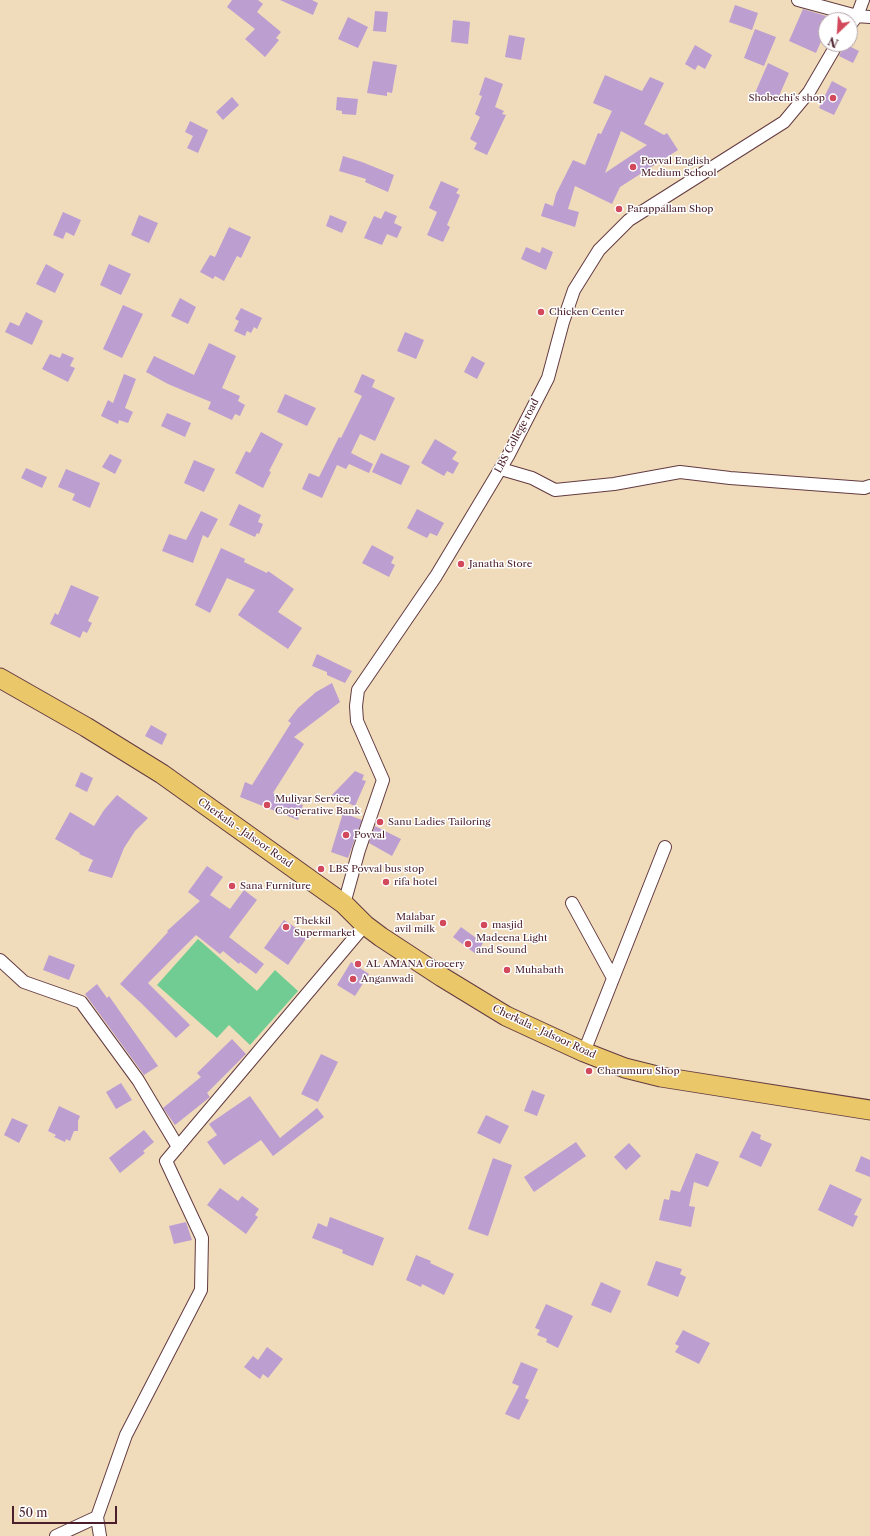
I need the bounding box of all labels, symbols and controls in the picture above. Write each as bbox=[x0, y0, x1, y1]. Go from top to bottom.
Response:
north arrow bbox=[818, 12, 858, 52]
text: N bbox=[826, 34, 841, 50]
place label: Shobechi's shop bbox=[748, 92, 825, 104]
marker: Shobechi's shop bbox=[828, 93, 838, 103]
place label: Povval English Medium School bbox=[641, 155, 716, 178]
marker: Povval English Medium School bbox=[628, 162, 638, 172]
place label: Parappallam Shop bbox=[627, 203, 714, 215]
marker: Parappallam Shop bbox=[614, 204, 624, 214]
place label: Chicken Center bbox=[549, 306, 624, 318]
marker: Chicken Center bbox=[536, 307, 546, 317]
street label: LBS College road bbox=[492, 397, 542, 475]
place label: Janatha Store bbox=[469, 558, 532, 570]
marker: Janatha Store bbox=[456, 559, 466, 569]
place label: Muliyar Service Cooperative Bank bbox=[275, 793, 360, 816]
street label: Cherkala - Jalsoor Road bbox=[195, 796, 295, 870]
marker: Muliyar Service Cooperative Bank bbox=[262, 800, 272, 810]
place label: Sanu Ladies Tailoring bbox=[388, 816, 491, 828]
marker: Sanu Ladies Tailoring bbox=[375, 817, 385, 827]
place label: Povval bbox=[354, 829, 385, 841]
marker: Povval bbox=[341, 830, 351, 840]
place label: LBS Povval bus stop bbox=[329, 863, 424, 875]
marker: LBS Povval bus stop bbox=[316, 864, 326, 874]
place label: rifa hotel bbox=[394, 876, 437, 888]
marker: rifa hotel bbox=[381, 877, 391, 887]
place label: Sana Furniture bbox=[240, 880, 311, 892]
marker: Sana Furniture bbox=[227, 881, 237, 891]
place label: Malabar avil milk bbox=[395, 911, 435, 934]
place label: Thekkil Supermarket bbox=[294, 915, 355, 938]
marker: Malabar avil milk bbox=[438, 918, 448, 928]
place label: masjid bbox=[492, 919, 523, 931]
marker: masjid bbox=[479, 920, 489, 930]
marker: Thekkil Supermarket bbox=[281, 922, 291, 932]
place label: Madeena Light and Sound bbox=[476, 932, 547, 956]
marker: Madeena Light and Sound bbox=[463, 939, 473, 949]
place label: AL AMANA Grocery bbox=[366, 958, 465, 970]
marker: AL AMANA Grocery bbox=[353, 959, 363, 969]
place label: Muhabath bbox=[515, 964, 564, 976]
marker: Muhabath bbox=[502, 965, 512, 975]
place label: Anganwadi bbox=[361, 973, 414, 985]
marker: Anganwadi bbox=[348, 974, 358, 984]
street label: Cherkala - Jalsoor Road bbox=[490, 1003, 598, 1061]
place label: Charumuru Shop bbox=[597, 1065, 680, 1077]
marker: Charumuru Shop bbox=[584, 1066, 594, 1076]
scale bar bbox=[14, 1498, 119, 1524]
text: 50 m bbox=[19, 1505, 48, 1520]

